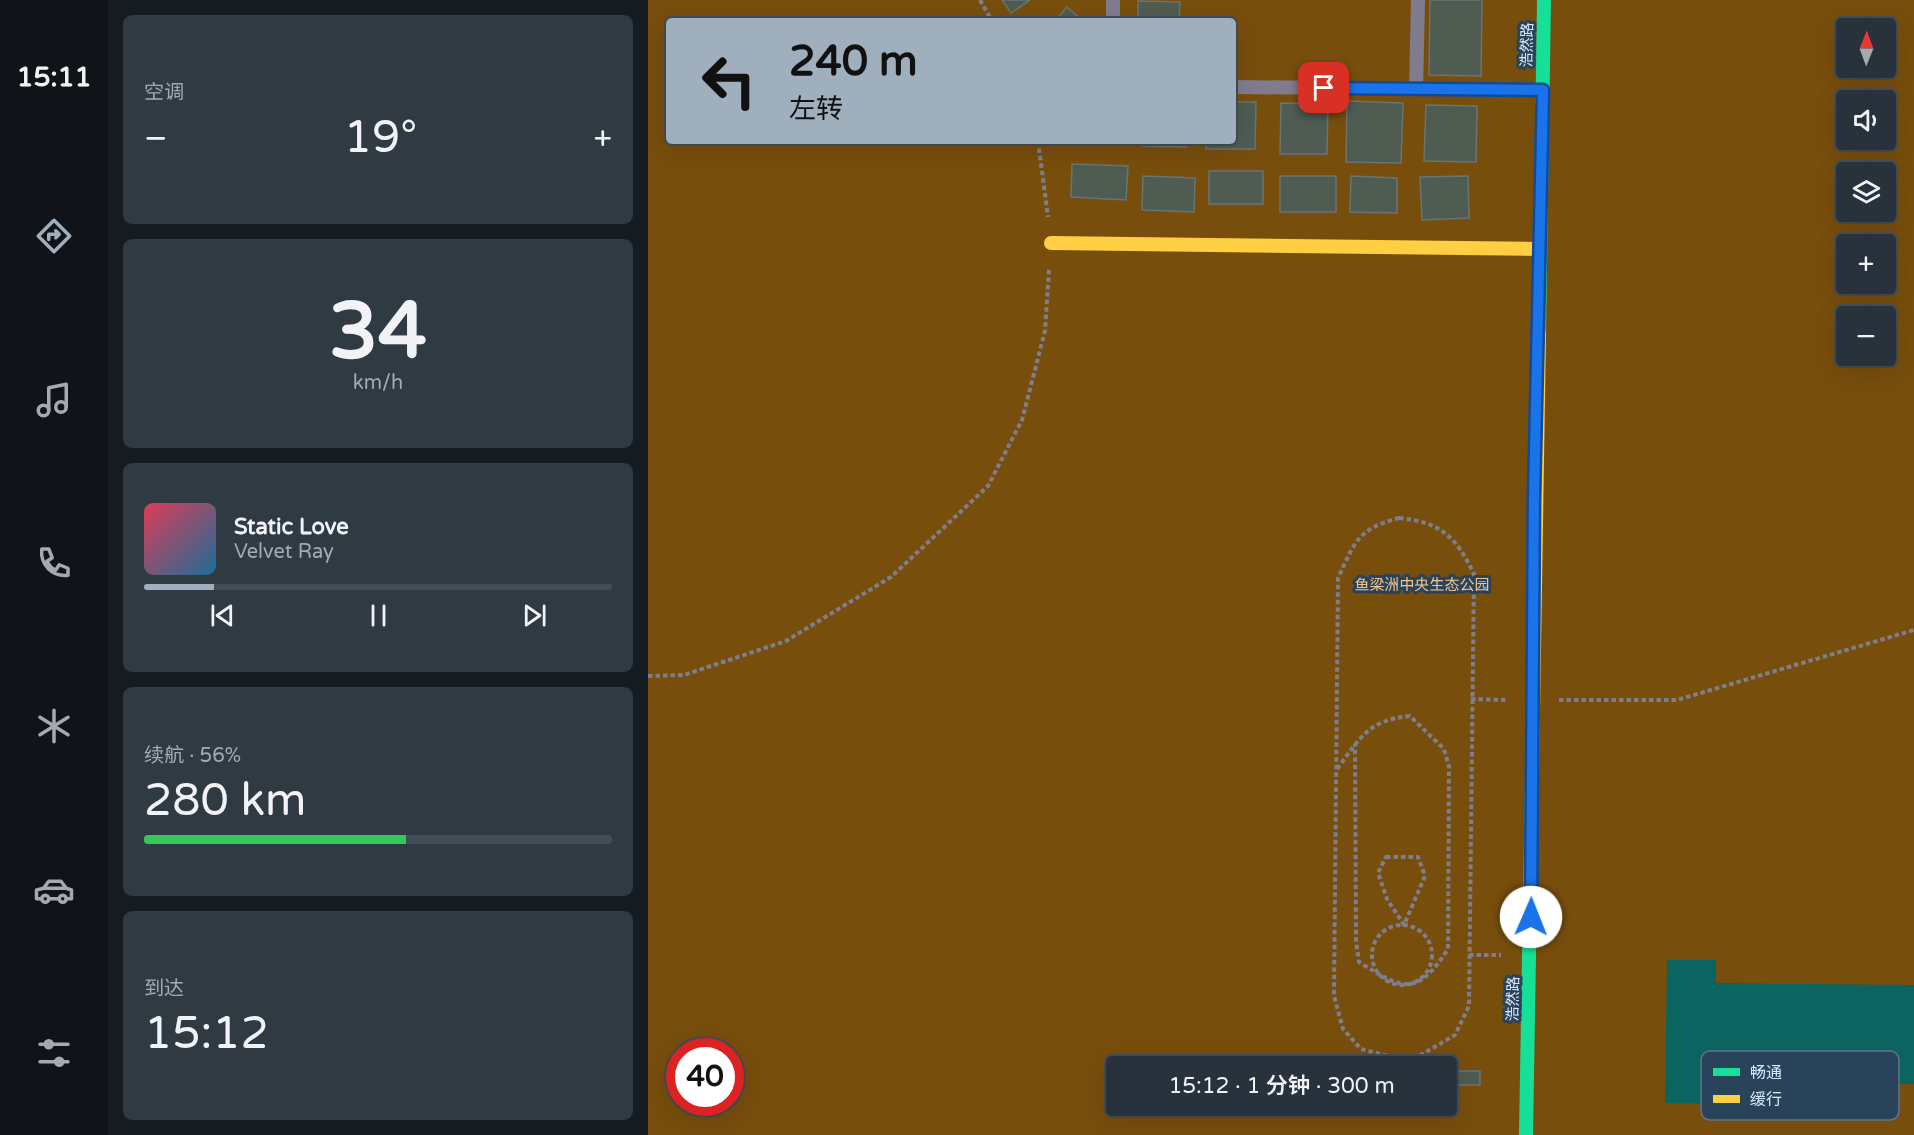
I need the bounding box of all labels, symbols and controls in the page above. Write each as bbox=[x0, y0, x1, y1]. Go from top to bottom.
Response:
north arrow bbox=[1836, 18, 1896, 78]
map controls bbox=[1836, 18, 1896, 366]
street label: 浩然路 bbox=[1518, 22, 1536, 68]
text: 240 m bbox=[789, 36, 918, 87]
icon: left bbox=[690, 42, 768, 120]
text: 15:11 bbox=[17, 61, 91, 94]
pin bbox=[1298, 62, 1349, 113]
icon: arrive bbox=[1307, 71, 1340, 104]
text: 空调 bbox=[144, 81, 184, 105]
button: sound bbox=[1836, 90, 1896, 150]
text: 左转 bbox=[789, 93, 843, 126]
text: 19° bbox=[344, 111, 417, 165]
text: − bbox=[144, 119, 168, 158]
text: + bbox=[593, 119, 612, 158]
button: layers bbox=[1836, 162, 1896, 222]
icon: directions bbox=[33, 215, 75, 257]
button: + bbox=[1836, 234, 1896, 294]
text: 34 bbox=[329, 285, 427, 379]
button: − bbox=[1836, 306, 1896, 366]
text: km/h bbox=[353, 371, 403, 395]
icon: music bbox=[33, 379, 75, 421]
text: Static Love bbox=[234, 514, 349, 540]
text: Velvet Ray bbox=[234, 540, 334, 564]
icon: phone bbox=[33, 542, 75, 584]
park label: 鱼梁洲中央生态公园 bbox=[1354, 576, 1490, 594]
icon: previous bbox=[206, 599, 239, 632]
icon: pause bbox=[362, 599, 395, 632]
icon: next bbox=[518, 599, 551, 632]
icon: climate bbox=[33, 705, 75, 747]
text: 续航 · 56% bbox=[144, 744, 241, 768]
text: 280 km bbox=[144, 774, 306, 828]
icon: car bbox=[33, 869, 75, 911]
position arrow bbox=[1499, 885, 1563, 949]
street label: 浩然路 bbox=[1504, 976, 1522, 1022]
text: 到达 bbox=[144, 977, 184, 1001]
text: 15:12 bbox=[144, 1007, 269, 1061]
icon: filters bbox=[33, 1032, 75, 1074]
speed limit sign: 40 bbox=[666, 1038, 744, 1116]
legend bbox=[1701, 1051, 1899, 1120]
text: 畅通 bbox=[1750, 1063, 1782, 1083]
text: 15:12 · 1 分钟 · 300 m bbox=[1168, 1073, 1395, 1099]
text: 缓行 bbox=[1750, 1090, 1782, 1110]

